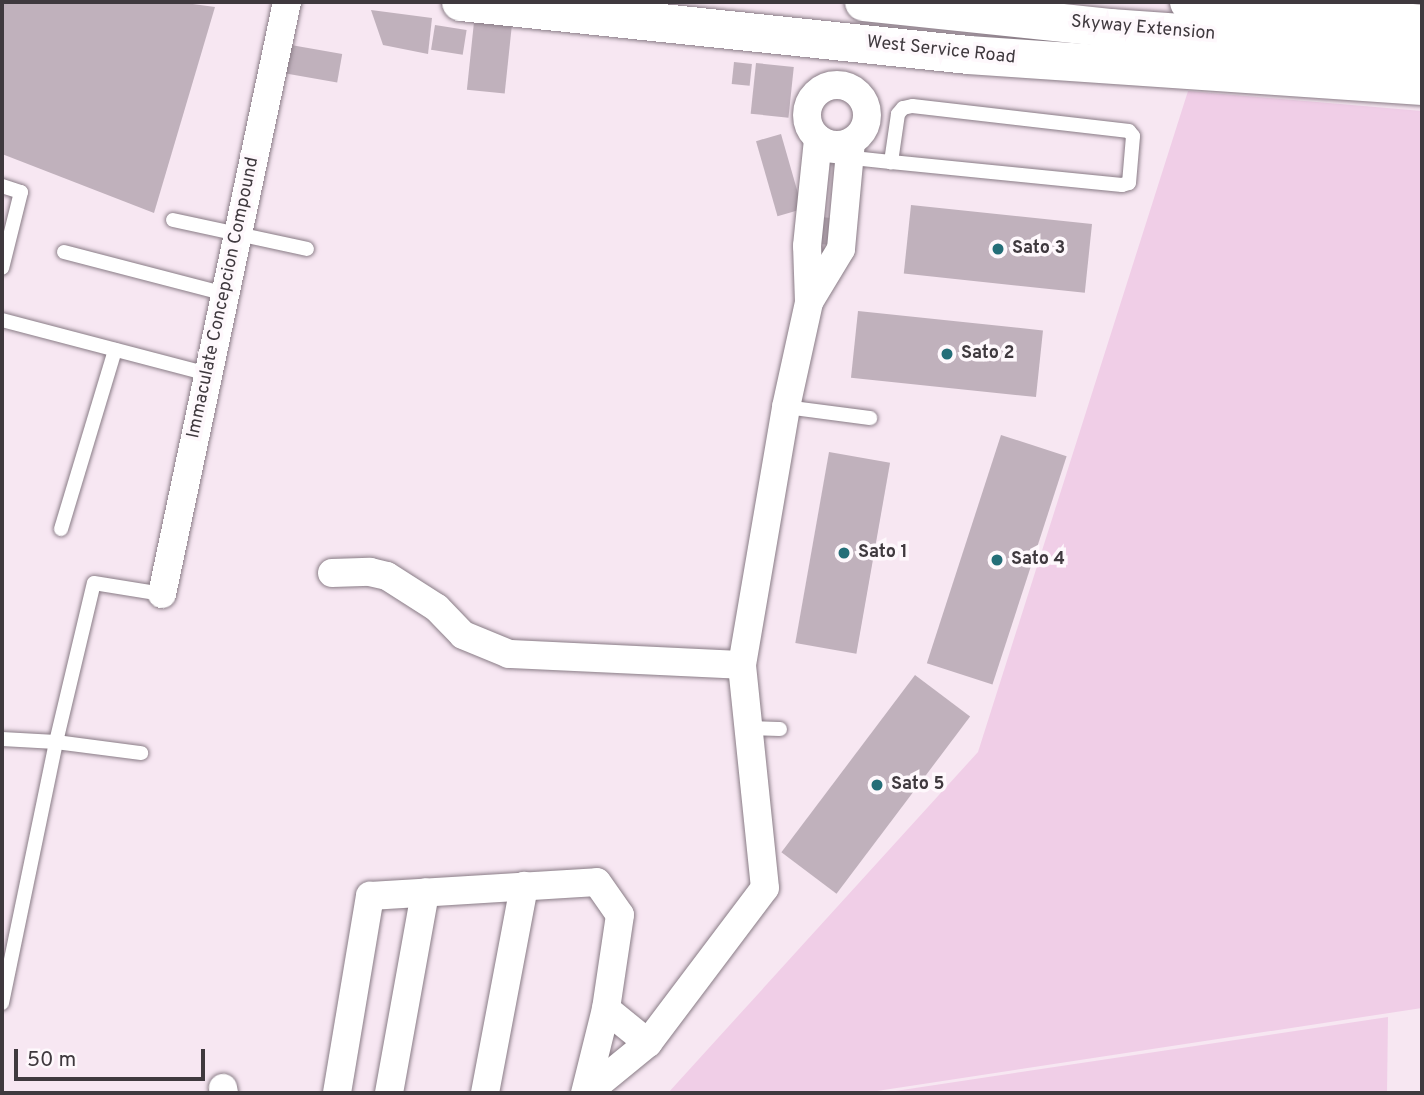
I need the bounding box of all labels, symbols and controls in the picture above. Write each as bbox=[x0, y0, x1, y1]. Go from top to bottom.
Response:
street label: Skyway Extension bbox=[1070, 12, 1216, 46]
street label: West Service Road bbox=[865, 32, 1017, 70]
street label: Immaculate Concepcion Compound bbox=[184, 155, 264, 441]
place label: Sato 3 bbox=[1012, 238, 1065, 260]
marker: Sato 3 bbox=[990, 241, 1006, 257]
place label: Sato 2 bbox=[961, 343, 1014, 365]
marker: Sato 2 bbox=[939, 346, 955, 362]
place label: Sato 1 bbox=[858, 542, 908, 564]
marker: Sato 1 bbox=[836, 545, 852, 561]
place label: Sato 4 bbox=[1011, 549, 1065, 571]
marker: Sato 4 bbox=[989, 552, 1005, 568]
place label: Sato 5 bbox=[891, 774, 944, 796]
marker: Sato 5 bbox=[869, 777, 885, 793]
scale bar bbox=[18, 1036, 208, 1080]
text: 50 m bbox=[27, 1047, 76, 1074]

